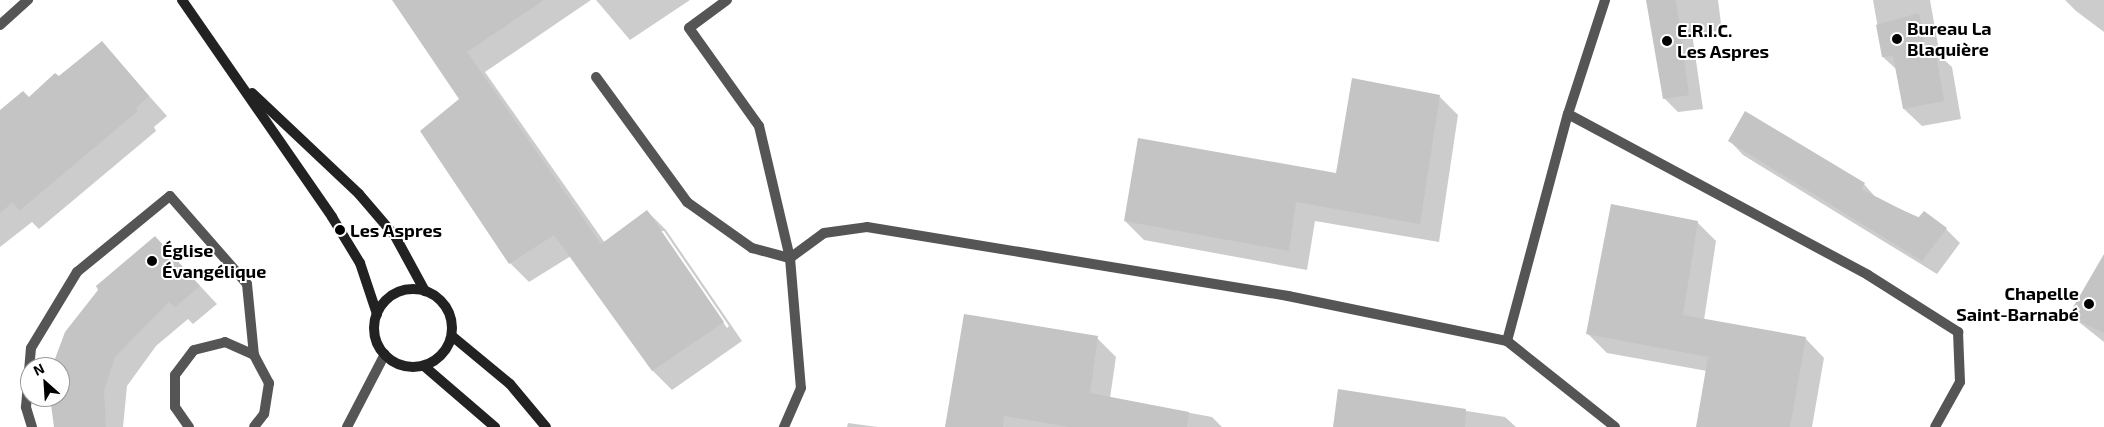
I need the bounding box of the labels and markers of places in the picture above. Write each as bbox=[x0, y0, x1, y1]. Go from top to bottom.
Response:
place label: Bureau La Blaquière bbox=[1907, 18, 1992, 60]
place label: E.R.I.C. Les Aspres bbox=[1677, 20, 1770, 62]
marker: Bureau La Blaquière bbox=[1891, 33, 1903, 45]
marker: E.R.I.C. Les Aspres bbox=[1661, 35, 1673, 47]
place label: Les Aspres bbox=[350, 219, 443, 241]
marker: Les Aspres bbox=[334, 224, 346, 236]
place label: Église Évangélique bbox=[162, 240, 266, 282]
marker: Église Évangélique bbox=[146, 255, 158, 267]
place label: Chapelle Saint-Barnabé bbox=[1956, 283, 2079, 326]
marker: Chapelle Saint-Barnabé bbox=[2083, 298, 2095, 310]

